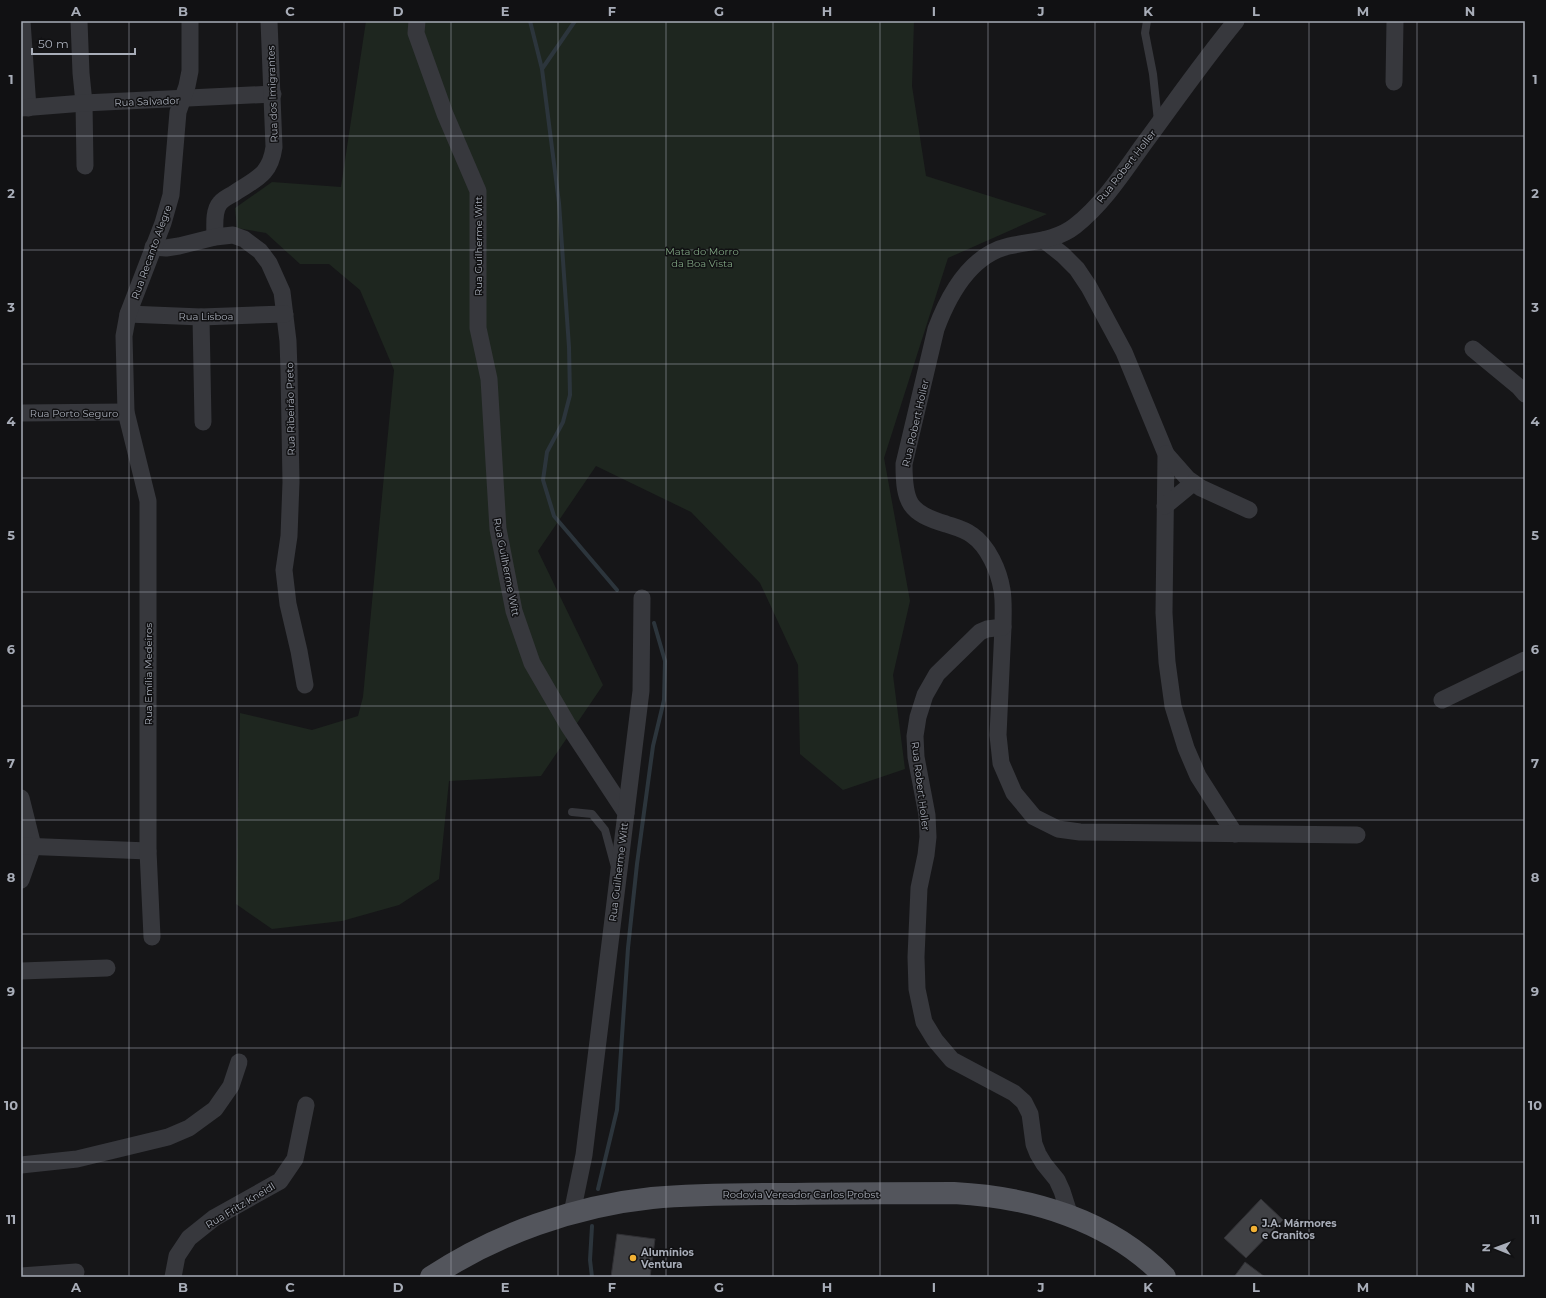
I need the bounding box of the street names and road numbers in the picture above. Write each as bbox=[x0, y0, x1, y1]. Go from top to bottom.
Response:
street label: Rua dos Imigrantes bbox=[264, 45, 281, 143]
street label: Rua Salvador bbox=[114, 94, 180, 109]
street label: Rua Robert Holler bbox=[1094, 127, 1159, 206]
street label: Rua Guilherme Witt bbox=[472, 196, 485, 296]
street label: Rua Recanto Alegre bbox=[128, 203, 175, 301]
street label: Rua Lisboa bbox=[179, 310, 233, 323]
street label: Rua Ribeirão Preto bbox=[283, 362, 298, 456]
street label: Rua Robert Holler bbox=[899, 378, 932, 468]
street label: Rua Porto Seguro bbox=[30, 407, 118, 420]
street label: Rua Guilherme Witt bbox=[491, 517, 522, 617]
street label: Rua Emília Medeiros bbox=[142, 623, 155, 725]
street label: Rua Robert Holler bbox=[909, 741, 932, 831]
street label: Rua Guilherme Witt bbox=[606, 822, 631, 922]
street label: Rua Fritz Kneidl bbox=[203, 1180, 277, 1231]
street label: Rodovia Vereador Carlos Probst bbox=[723, 1188, 879, 1201]

